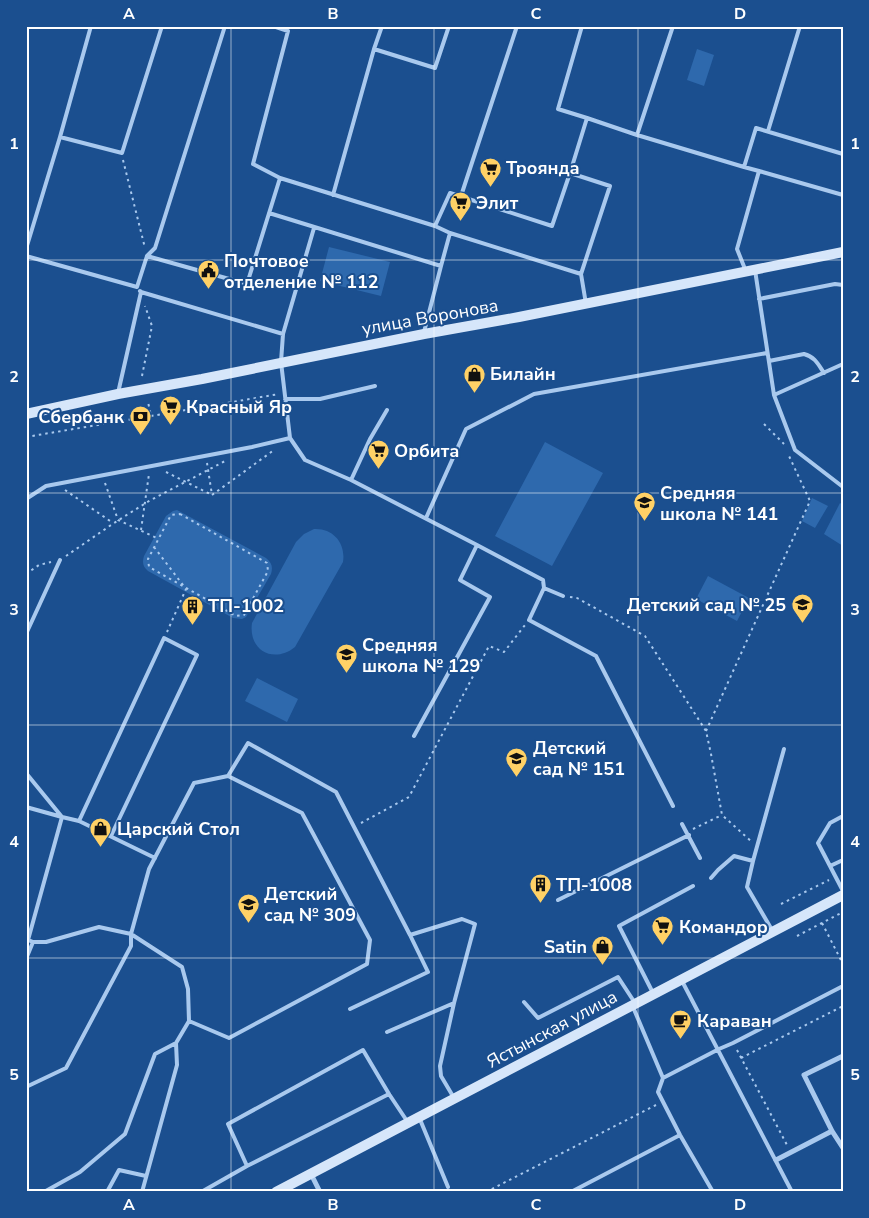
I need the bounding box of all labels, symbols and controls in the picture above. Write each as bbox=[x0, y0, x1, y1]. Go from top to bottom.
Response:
text: A bbox=[123, 3, 135, 25]
text: B bbox=[327, 3, 339, 25]
text: C bbox=[531, 3, 542, 25]
text: D bbox=[734, 3, 746, 25]
text: 1 bbox=[9, 133, 19, 155]
text: 1 bbox=[850, 133, 860, 155]
supermarket icon: Троянда bbox=[478, 156, 502, 187]
place label: Троянда bbox=[506, 156, 580, 180]
supermarket icon: Элит bbox=[448, 191, 472, 222]
place label: Элит bbox=[476, 191, 519, 215]
place label: Почтовое отделение № 112 bbox=[224, 249, 379, 294]
public building icon: Почтовое отделение № 112 bbox=[196, 259, 220, 290]
street label: улица Воронова bbox=[360, 293, 500, 341]
shop icon: Билайн bbox=[462, 362, 486, 393]
place label: Билайн bbox=[490, 362, 556, 386]
text: 2 bbox=[9, 366, 19, 388]
text: 2 bbox=[850, 366, 860, 388]
supermarket icon: Красный Яр bbox=[158, 395, 182, 426]
place label: Красный Яр bbox=[186, 395, 292, 419]
place label: Сбербанк bbox=[38, 405, 125, 429]
bank icon: Сбербанк bbox=[128, 405, 152, 436]
supermarket icon: Орбита bbox=[366, 439, 390, 470]
place label: Орбита bbox=[394, 439, 459, 463]
place label: Средняя школа № 141 bbox=[660, 481, 778, 526]
school or university icon: Средняя школа № 141 bbox=[632, 491, 656, 522]
place label: Детский сад № 25 bbox=[627, 593, 786, 617]
school or university icon: Детский сад № 25 bbox=[790, 593, 814, 624]
building icon: ТП-1002 bbox=[180, 594, 204, 625]
place label: ТП-1002 bbox=[208, 594, 284, 618]
text: 3 bbox=[9, 599, 19, 621]
text: 3 bbox=[850, 599, 860, 621]
place label: Средняя школа № 129 bbox=[362, 633, 480, 678]
school or university icon: Средняя школа № 129 bbox=[334, 643, 358, 674]
place label: Детский сад № 151 bbox=[533, 736, 625, 781]
school or university icon: Детский сад № 151 bbox=[505, 746, 529, 777]
shop icon: Царский Стол bbox=[89, 817, 113, 848]
place label: Царский Стол bbox=[117, 817, 240, 841]
text: 4 bbox=[9, 831, 19, 853]
text: 4 bbox=[850, 831, 860, 853]
building icon: ТП-1008 bbox=[528, 873, 552, 904]
place label: ТП-1008 bbox=[556, 873, 632, 897]
place label: Детский сад № 309 bbox=[264, 882, 356, 927]
school or university icon: Детский сад № 309 bbox=[236, 892, 260, 923]
supermarket icon: Командор bbox=[651, 915, 675, 946]
place label: Командор bbox=[679, 915, 768, 939]
place label: Satin bbox=[544, 935, 587, 959]
shop icon: Satin bbox=[591, 935, 615, 966]
street label: Ястынская улица bbox=[483, 984, 621, 1074]
cafe icon: Караван bbox=[669, 1009, 693, 1040]
place label: Караван bbox=[697, 1009, 772, 1033]
text: 5 bbox=[9, 1064, 19, 1086]
text: 5 bbox=[850, 1064, 860, 1086]
text: A bbox=[123, 1194, 135, 1216]
text: B bbox=[327, 1194, 339, 1216]
text: C bbox=[531, 1194, 542, 1216]
text: D bbox=[734, 1194, 746, 1216]

